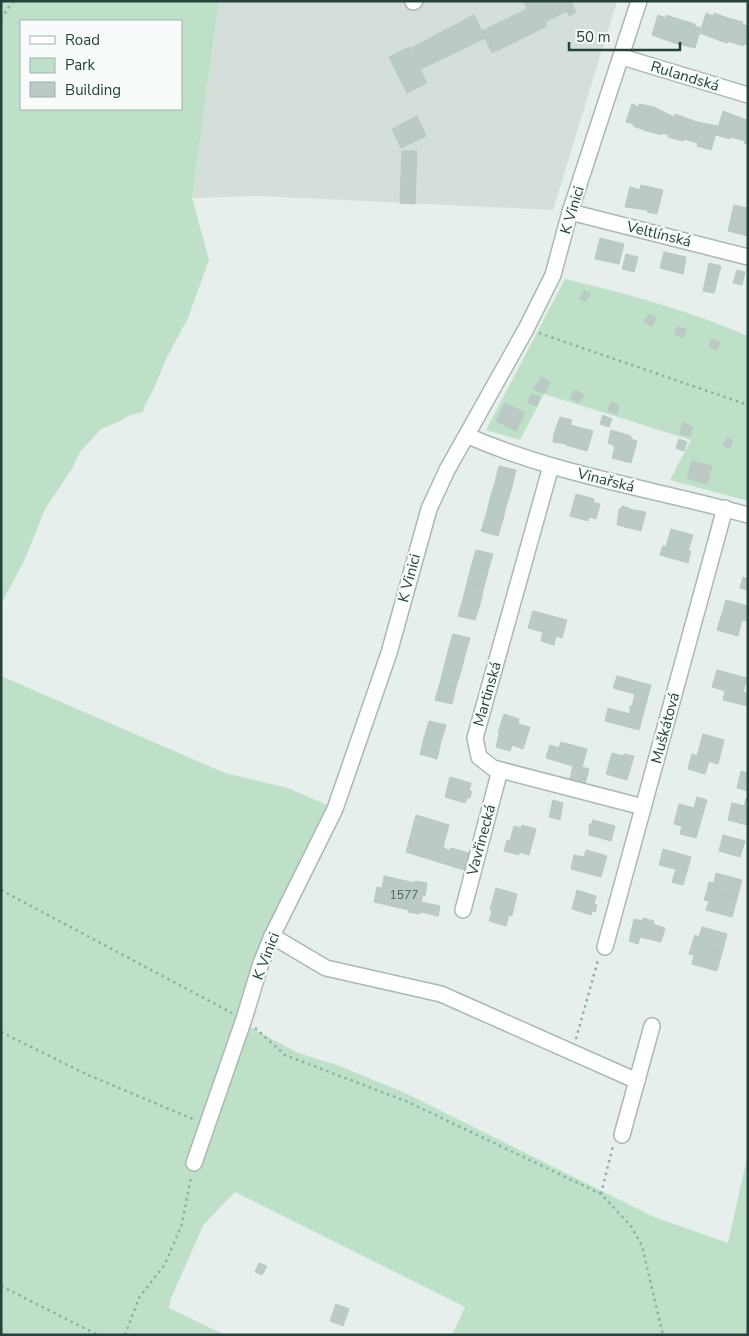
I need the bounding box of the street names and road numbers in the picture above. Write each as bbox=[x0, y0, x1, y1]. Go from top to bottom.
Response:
street label: Rulandská bbox=[648, 56, 722, 96]
street label: K Vinici bbox=[555, 183, 589, 237]
street label: Veltlínská bbox=[624, 216, 693, 252]
street label: Vinařská bbox=[574, 463, 637, 497]
street label: K Vinici bbox=[393, 552, 425, 604]
street label: Martinská bbox=[468, 659, 506, 729]
street label: Muškátová bbox=[646, 690, 684, 766]
street label: Vavřinecká bbox=[462, 802, 500, 879]
street label: K Vinici bbox=[248, 929, 284, 983]

